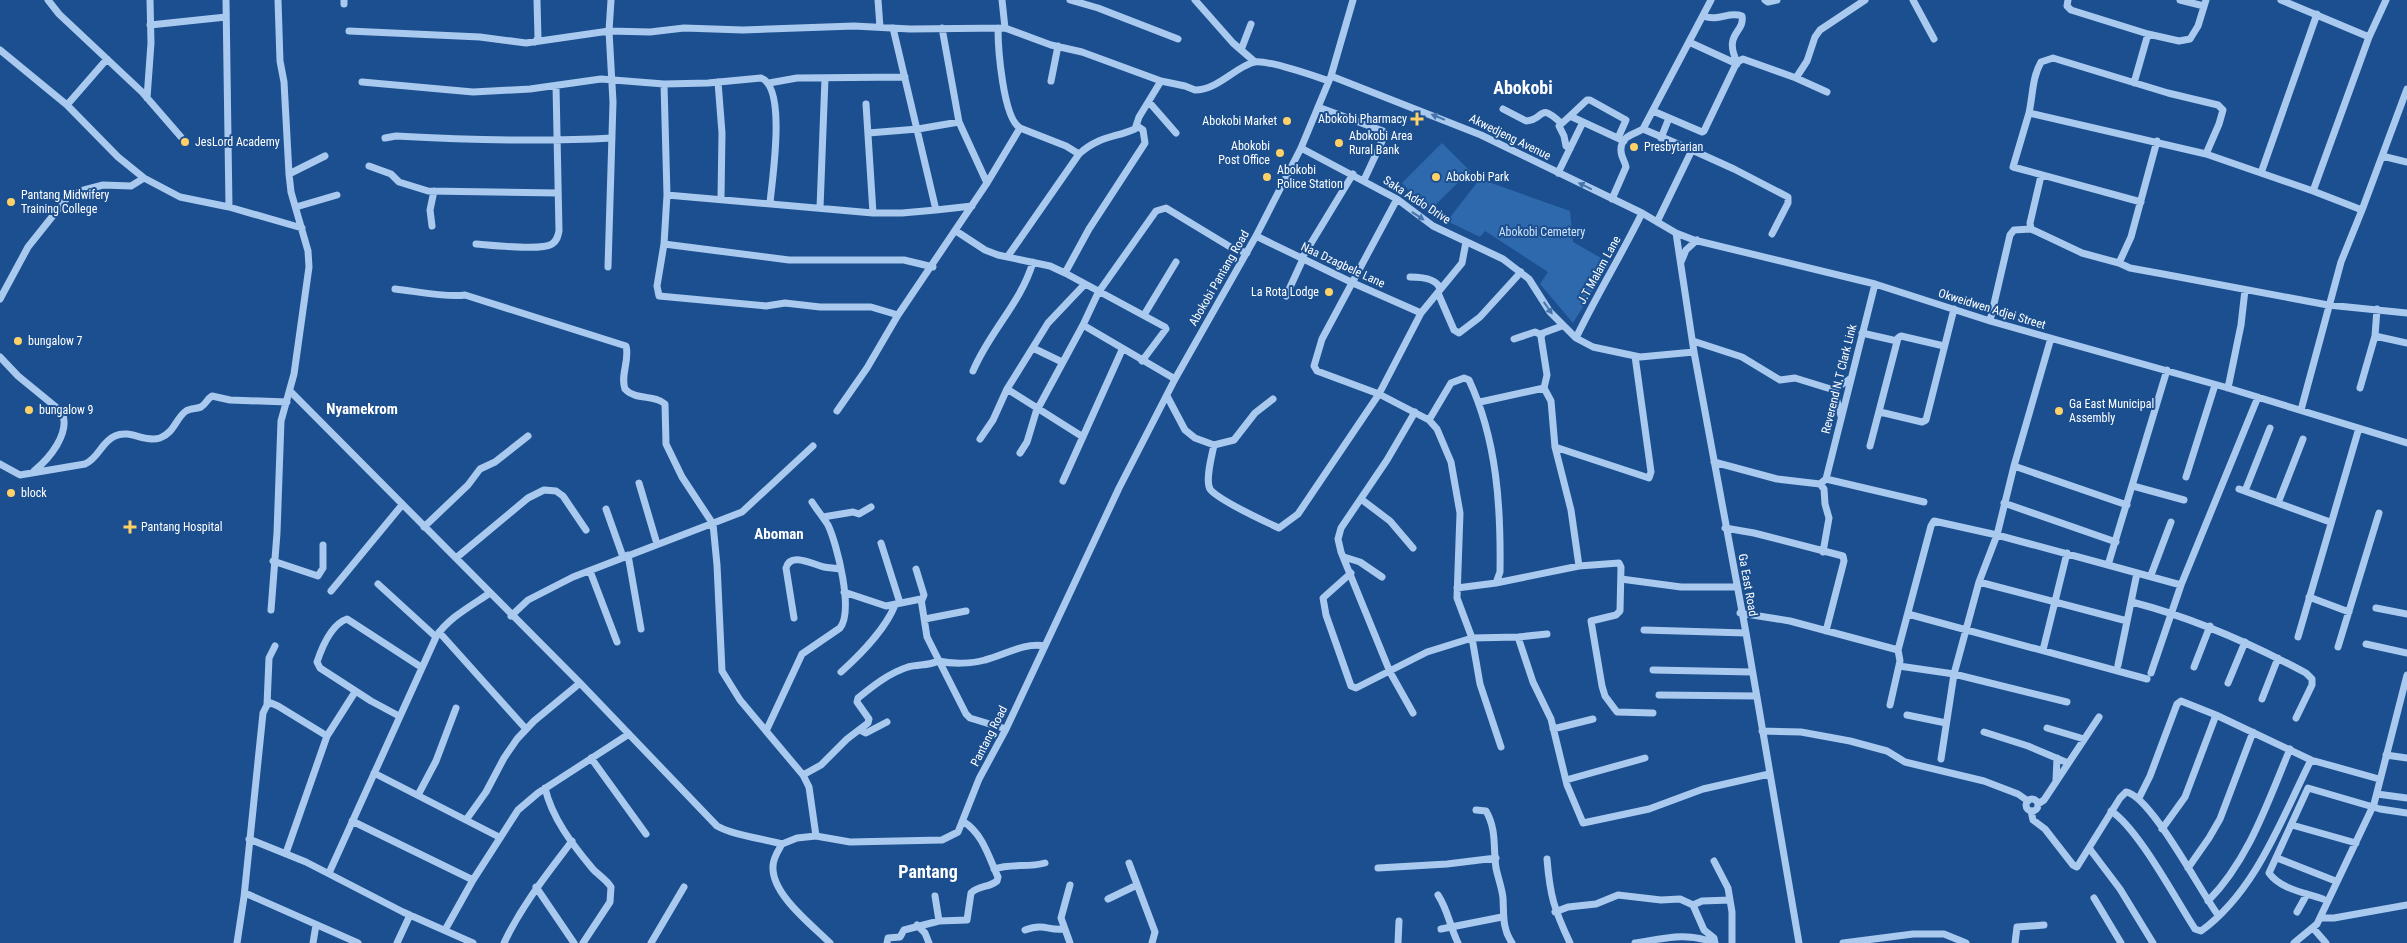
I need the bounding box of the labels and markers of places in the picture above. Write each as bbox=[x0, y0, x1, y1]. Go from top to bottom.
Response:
place label: Abokobi Pharmacy bbox=[1318, 112, 1407, 126]
marker: Abokobi Pharmacy bbox=[1411, 113, 1423, 125]
place label: Abokobi Market bbox=[1202, 114, 1277, 128]
marker: Abokobi Market bbox=[1281, 115, 1293, 127]
place label: Abokobi Area Rural Bank bbox=[1349, 129, 1413, 157]
place label: JesLord Academy bbox=[195, 135, 280, 149]
marker: JesLord Academy bbox=[179, 136, 191, 148]
marker: Abokobi Area Rural Bank bbox=[1333, 137, 1345, 149]
place label: Abokobi Post Office bbox=[1218, 139, 1270, 167]
place label: Presbytarian bbox=[1644, 140, 1704, 154]
marker: Presbytarian bbox=[1628, 141, 1640, 153]
marker: Abokobi Post Office bbox=[1274, 147, 1286, 159]
place label: Abokobi Police Station bbox=[1277, 163, 1343, 191]
place label: Abokobi Park bbox=[1446, 170, 1510, 184]
marker: Abokobi Police Station bbox=[1261, 171, 1273, 183]
marker: Abokobi Park bbox=[1430, 171, 1442, 183]
place label: Pantang Midwifery Training College bbox=[21, 188, 109, 216]
marker: Pantang Midwifery Training College bbox=[5, 196, 17, 208]
place label: La Rota Lodge bbox=[1251, 285, 1319, 299]
marker: La Rota Lodge bbox=[1323, 286, 1335, 298]
place label: bungalow 7 bbox=[28, 334, 83, 348]
marker: bungalow 7 bbox=[12, 335, 24, 347]
place label: Ga East Municipal Assembly bbox=[2069, 397, 2154, 425]
place label: bungalow 9 bbox=[39, 403, 94, 417]
marker: bungalow 9 bbox=[23, 404, 35, 416]
marker: Ga East Municipal Assembly bbox=[2053, 405, 2065, 417]
place label: block bbox=[21, 486, 47, 500]
marker: block bbox=[5, 487, 17, 499]
marker: Pantang Hospital bbox=[123, 520, 137, 534]
place label: Pantang Hospital bbox=[141, 520, 223, 534]

